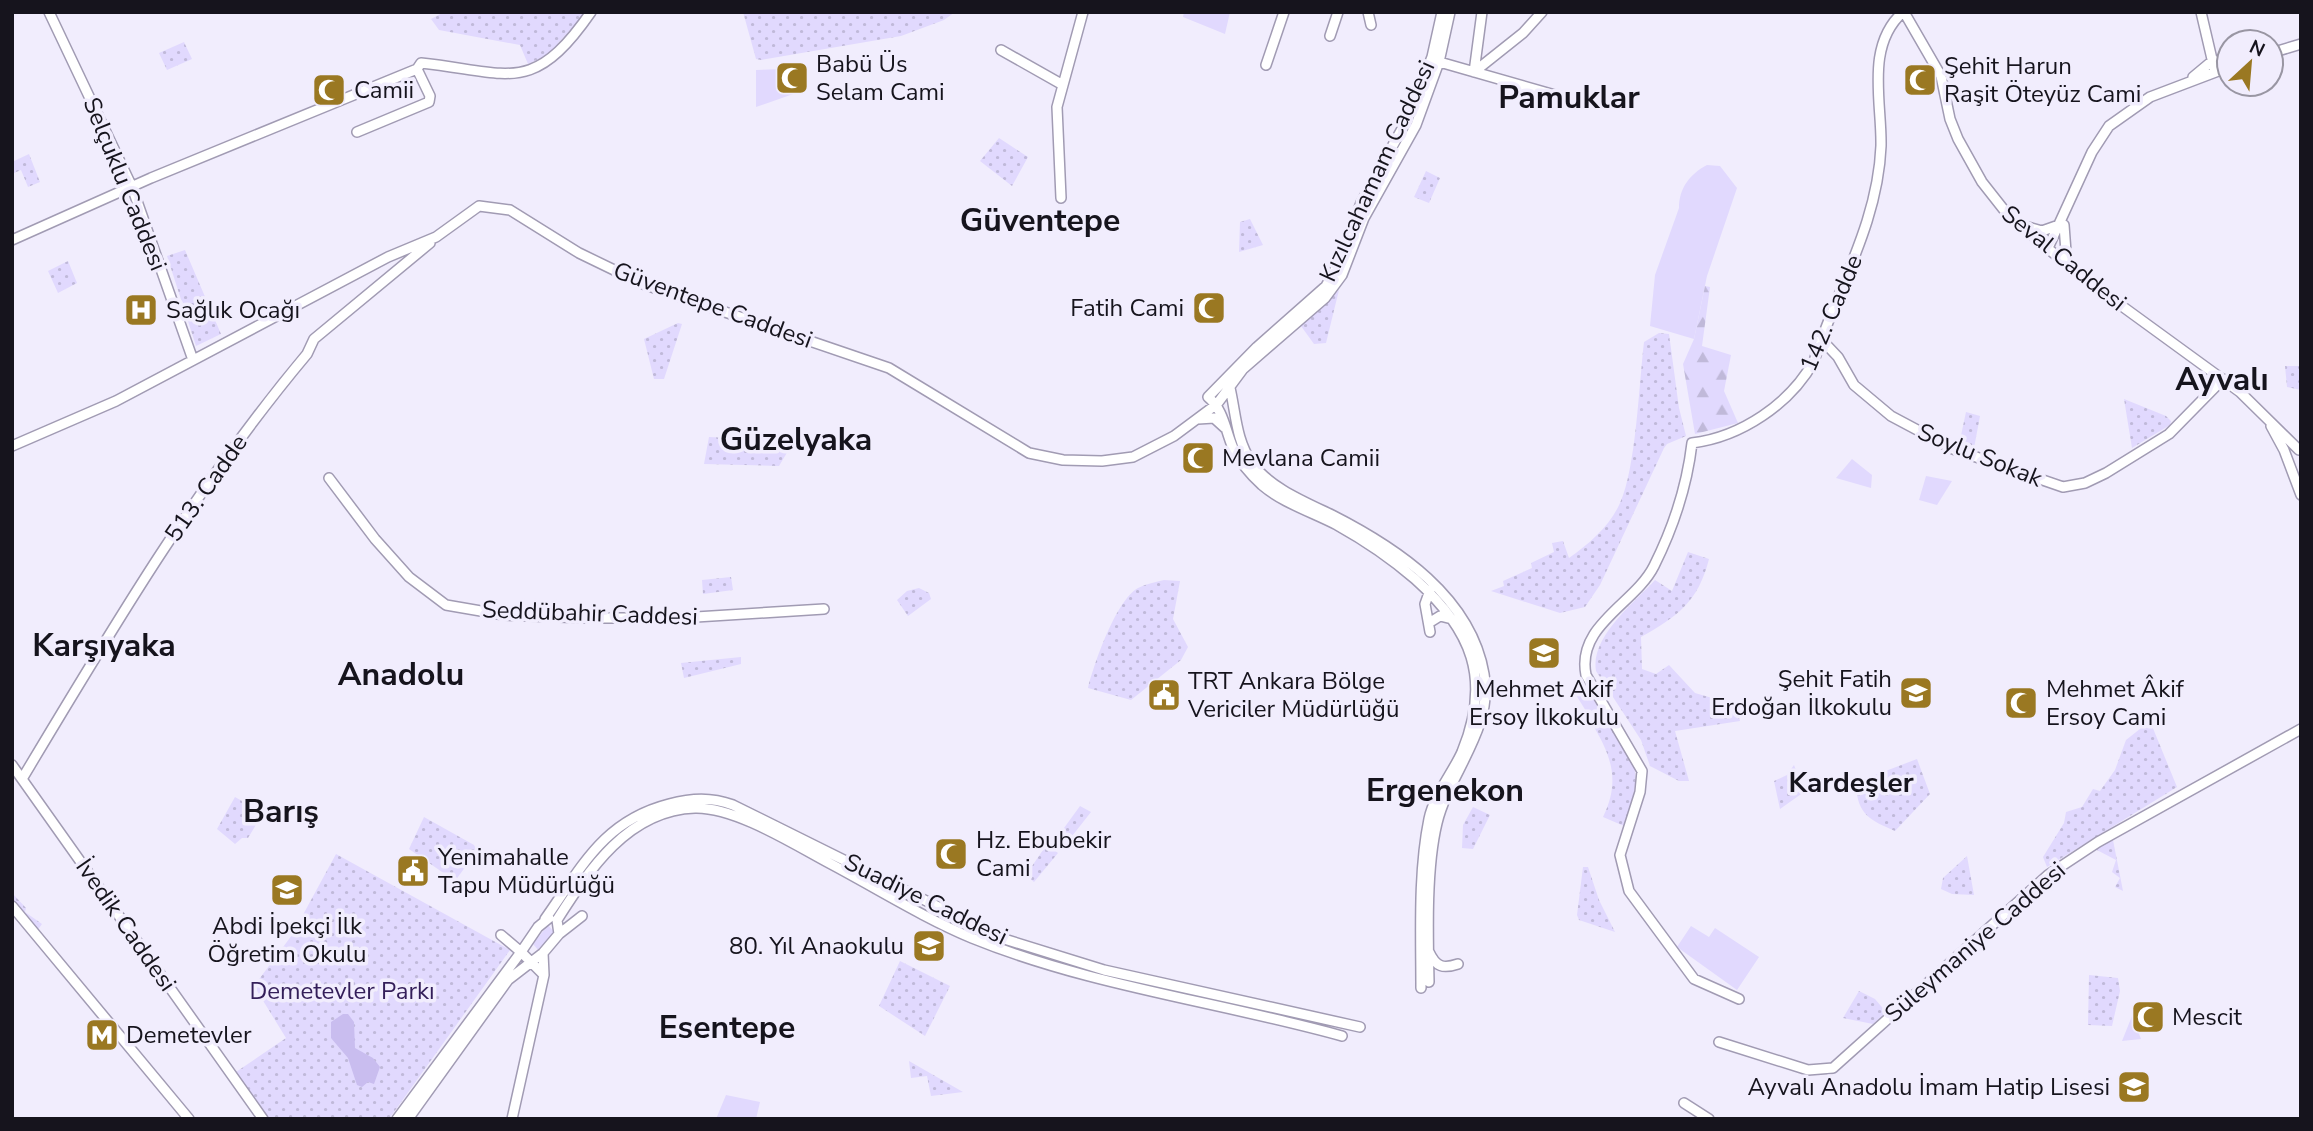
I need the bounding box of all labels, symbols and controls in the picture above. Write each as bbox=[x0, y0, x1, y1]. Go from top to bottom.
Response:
north arrow bbox=[2215, 28, 2285, 98]
text: N bbox=[2245, 34, 2269, 63]
place label: Babü Üs Selam Cami bbox=[816, 48, 945, 108]
place label: Şehit Harun Raşit Öteyüz Cami bbox=[1944, 50, 2141, 110]
street label: Kızılcahamam Caddesi bbox=[1312, 55, 1442, 287]
mosque icon: Babü Üs Selam Cami bbox=[773, 59, 811, 97]
mosque icon: Şehit Harun Raşit Öteyüz Cami bbox=[1901, 61, 1939, 99]
mosque icon: Camii bbox=[310, 71, 348, 109]
place label: Camii bbox=[354, 74, 414, 106]
district label: Pamuklar bbox=[1498, 76, 1640, 119]
street label: Selçuklu Caddesi bbox=[76, 93, 174, 275]
street label: Seval Caddesi bbox=[1995, 198, 2133, 318]
district label: Güventepe bbox=[960, 199, 1120, 242]
street label: 142. Cadde bbox=[1792, 250, 1870, 376]
street label: Güventepe Caddesi bbox=[609, 254, 817, 356]
mosque icon: Fatih Cami bbox=[1190, 289, 1228, 327]
hospital icon: Sağlık Ocağı bbox=[122, 291, 160, 329]
place label: Fatih Cami bbox=[1070, 292, 1184, 324]
place label: Sağlık Ocağı bbox=[166, 294, 300, 326]
district label: Ayvalı bbox=[2175, 358, 2269, 401]
street label: Soylu Sokak bbox=[1913, 415, 2048, 495]
district label: Güzelyaka bbox=[720, 418, 872, 461]
street label: 513. Cadde bbox=[157, 428, 255, 548]
mosque icon: Mevlana Camii bbox=[1179, 439, 1217, 477]
place label: Mevlana Camii bbox=[1222, 442, 1380, 474]
street label: Seddübahir Caddesi bbox=[482, 593, 698, 633]
district label: Karşıyaka bbox=[32, 624, 176, 667]
school or university icon: Mehmet Akif Ersoy İlkokulu bbox=[1525, 634, 1563, 672]
district label: Anadolu bbox=[338, 653, 464, 696]
place label: Şehit Fatih Erdoğan İlkokulu bbox=[1711, 663, 1892, 723]
place label: TRT Ankara Bölge Vericiler Müdürlüğü bbox=[1187, 665, 1399, 725]
place label: Mehmet Akif Ersoy İlkokulu bbox=[1469, 673, 1619, 733]
place label: Mehmet Âkif Ersoy Cami bbox=[2046, 673, 2185, 733]
school or university icon: Şehit Fatih Erdoğan İlkokulu bbox=[1897, 674, 1935, 712]
public building icon: TRT Ankara Bölge Vericiler Müdürlüğü bbox=[1145, 676, 1183, 714]
mosque icon: Mehmet Âkif Ersoy Cami bbox=[2002, 684, 2040, 722]
district label: Kardeşler bbox=[1788, 764, 1914, 802]
district label: Ergenekon bbox=[1366, 769, 1524, 812]
district label: Barış bbox=[243, 790, 319, 833]
place label: Hz. Ebubekir Cami bbox=[976, 824, 1112, 884]
mosque icon: Hz. Ebubekir Cami bbox=[932, 835, 970, 873]
place label: Yenimahalle Tapu Müdürlüğü bbox=[437, 841, 615, 901]
street label: Suadiye Caddesi bbox=[839, 846, 1013, 952]
street label: İvedik Caddesi bbox=[68, 852, 184, 998]
public building icon: Yenimahalle Tapu Müdürlüğü bbox=[394, 852, 432, 890]
street label: Süleymaniye Caddesi bbox=[1878, 854, 2072, 1030]
school or university icon: Abdi İpekçi İlk Öğretim Okulu bbox=[268, 871, 306, 909]
place label: Abdi İpekçi İlk Öğretim Okulu bbox=[208, 910, 366, 970]
school or university icon: 80. Yıl Anaokulu bbox=[910, 927, 948, 965]
place label: 80. Yıl Anaokulu bbox=[729, 930, 904, 962]
park label: Demetevler Parkı bbox=[249, 975, 435, 1007]
mosque icon: Mescit bbox=[2129, 998, 2167, 1036]
place label: Mescit bbox=[2172, 1001, 2243, 1033]
district label: Esentepe bbox=[659, 1006, 795, 1049]
metro station icon: Demetevler bbox=[83, 1016, 121, 1054]
place label: Demetevler bbox=[126, 1019, 252, 1051]
school or university icon: Ayvalı Anadolu İmam Hatip Lisesi bbox=[2115, 1068, 2153, 1106]
place label: Ayvalı Anadolu İmam Hatip Lisesi bbox=[1747, 1071, 2110, 1103]

